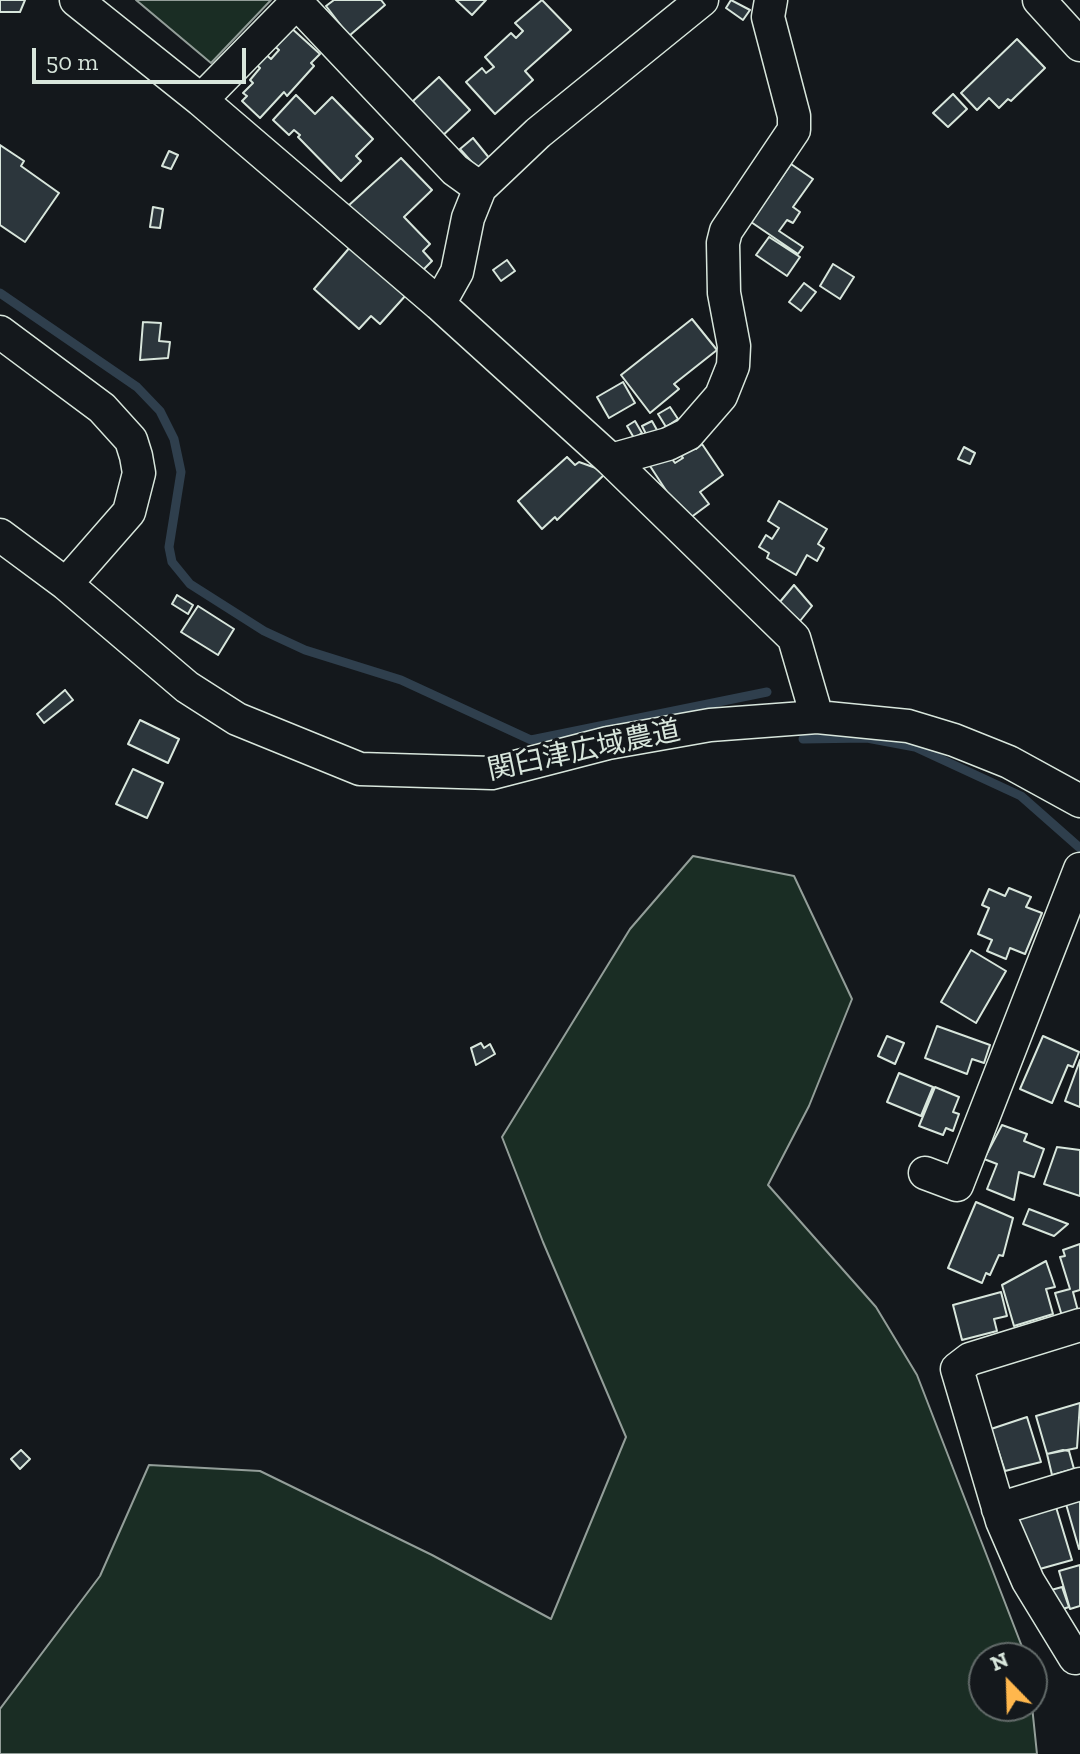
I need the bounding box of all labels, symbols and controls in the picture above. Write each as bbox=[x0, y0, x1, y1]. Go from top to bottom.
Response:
scale bar bbox=[36, 32, 250, 82]
text: 50 m bbox=[46, 47, 98, 76]
street label: 関臼津広域農道 bbox=[485, 714, 683, 788]
north arrow bbox=[968, 1642, 1048, 1722]
text: N bbox=[986, 1646, 1012, 1677]

